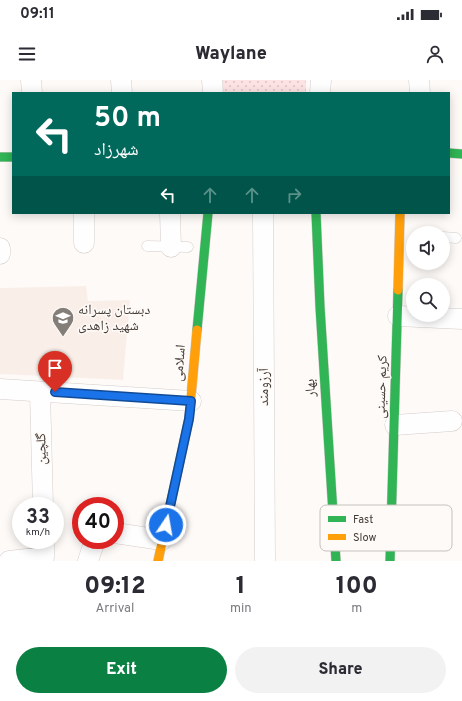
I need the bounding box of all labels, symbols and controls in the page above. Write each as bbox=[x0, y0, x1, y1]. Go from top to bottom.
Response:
text: 09:11 bbox=[20, 5, 55, 24]
icon: menu bbox=[16, 43, 38, 65]
text: Waylane bbox=[195, 43, 267, 66]
icon: person bbox=[424, 43, 446, 65]
text: 50 m bbox=[94, 101, 161, 137]
icon: left bbox=[28, 108, 80, 160]
text: شهرزاد bbox=[94, 139, 139, 162]
icon: left bbox=[157, 184, 179, 206]
icon: ahead bbox=[199, 184, 221, 206]
icon: ahead bbox=[241, 184, 263, 206]
icon: right bbox=[283, 184, 305, 206]
map controls bbox=[406, 226, 450, 322]
button: sound bbox=[406, 226, 450, 270]
button: search bbox=[406, 278, 450, 322]
place label: دبستان پسرانه شهید زاهدی bbox=[78, 302, 150, 335]
school or university icon: دبستان پسرانه شهید زاهدی bbox=[50, 305, 76, 338]
street label: اسلامی bbox=[170, 344, 190, 382]
pin bbox=[38, 351, 72, 392]
street label: کریم حسینی bbox=[372, 355, 392, 419]
icon: arrive bbox=[44, 357, 66, 379]
street label: آرزومند bbox=[256, 368, 273, 406]
street label: بهار bbox=[302, 378, 320, 399]
street label: گلچین bbox=[33, 433, 51, 465]
speed limit sign: 40 bbox=[72, 497, 124, 549]
position arrow bbox=[145, 504, 187, 546]
text: 33 bbox=[26, 505, 50, 531]
legend bbox=[320, 505, 452, 551]
text: Fast bbox=[353, 513, 373, 527]
text: km/h bbox=[26, 526, 50, 539]
text: Slow bbox=[353, 531, 376, 545]
text: 09:12 bbox=[84, 572, 146, 602]
text: 1 bbox=[236, 572, 246, 602]
text: 100 bbox=[336, 572, 378, 602]
text: Arrival bbox=[96, 601, 134, 617]
text: min bbox=[230, 601, 252, 617]
text: m bbox=[351, 601, 362, 617]
button: Exit bbox=[16, 647, 227, 693]
button: Share bbox=[235, 647, 446, 693]

